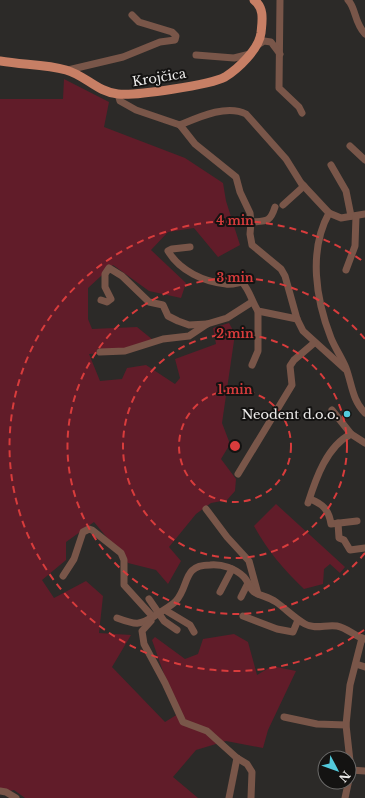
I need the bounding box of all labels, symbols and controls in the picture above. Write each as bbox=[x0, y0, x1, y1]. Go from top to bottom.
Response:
street label: Krojčica bbox=[131, 65, 188, 90]
text: 4 min bbox=[216, 213, 254, 228]
text: 3 min bbox=[216, 270, 254, 285]
text: 2 min bbox=[216, 326, 254, 341]
text: 1 min bbox=[218, 382, 253, 397]
place label: Neodent d.o.o. bbox=[242, 406, 339, 423]
marker: Neodent d.o.o. bbox=[342, 409, 352, 419]
centre of rings bbox=[228, 439, 242, 453]
north arrow bbox=[317, 750, 357, 790]
text: N bbox=[335, 768, 353, 786]

